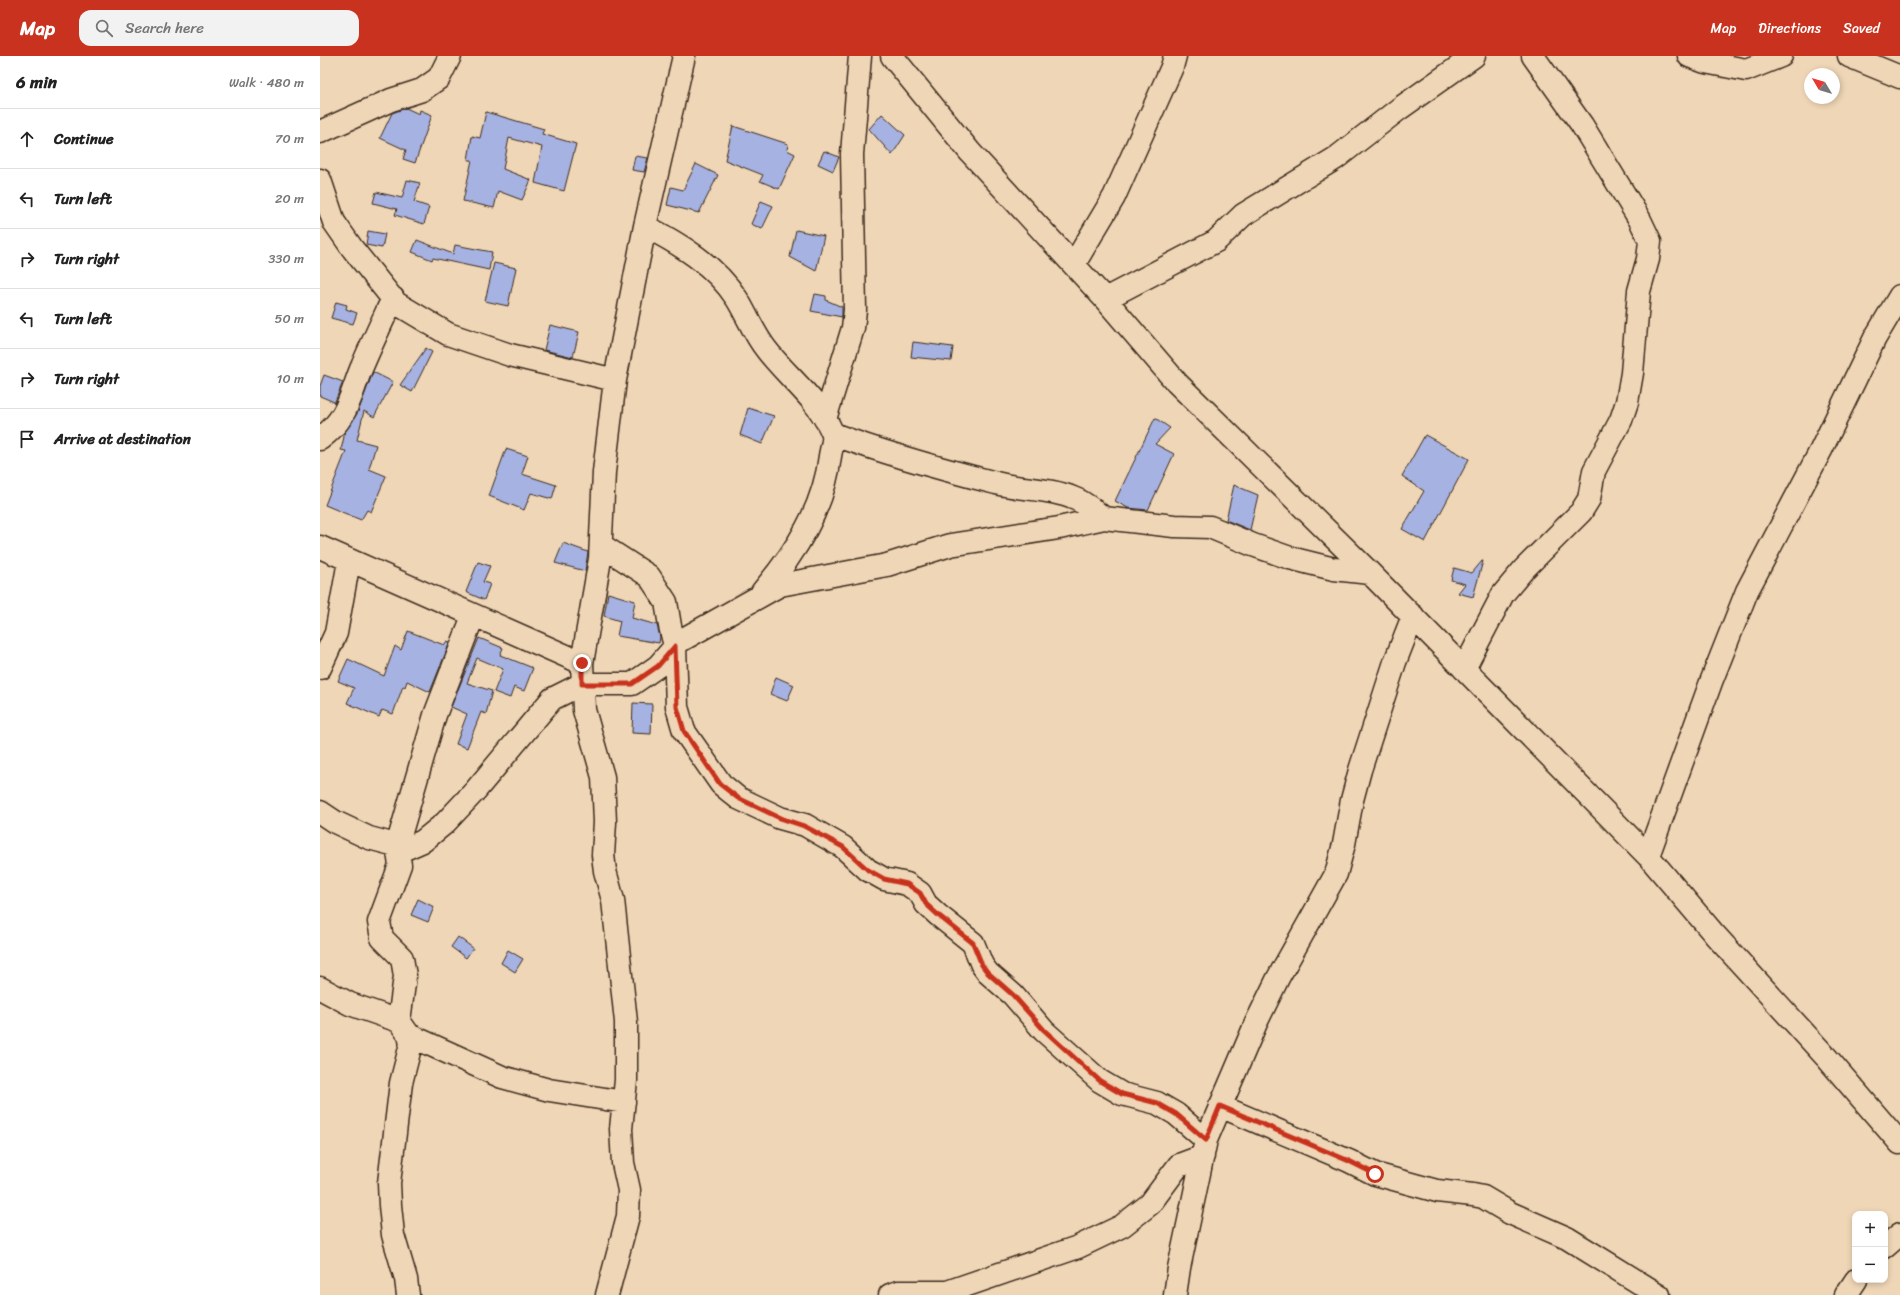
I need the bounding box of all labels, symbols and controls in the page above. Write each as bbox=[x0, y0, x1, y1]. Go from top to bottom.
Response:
search box bbox=[79, 10, 359, 46]
text: Map bbox=[20, 12, 55, 45]
text: Search here bbox=[125, 15, 204, 41]
text: Map bbox=[1710, 16, 1736, 41]
text: Directions bbox=[1758, 16, 1821, 41]
text: Saved bbox=[1843, 16, 1880, 41]
icon: search bbox=[93, 17, 115, 39]
text: 6 min bbox=[16, 67, 57, 97]
north arrow bbox=[1804, 68, 1840, 104]
text: Walk · 480 m bbox=[229, 71, 304, 94]
text: Continue bbox=[54, 126, 114, 152]
text: 70 m bbox=[275, 127, 304, 150]
icon: ahead bbox=[16, 128, 38, 150]
text: Turn left bbox=[54, 186, 112, 212]
text: 20 m bbox=[275, 187, 304, 210]
icon: left bbox=[16, 188, 38, 210]
text: Turn right bbox=[54, 246, 119, 272]
text: 330 m bbox=[268, 247, 304, 270]
icon: right bbox=[16, 248, 38, 270]
text: Turn left bbox=[54, 306, 112, 332]
text: 50 m bbox=[274, 307, 304, 330]
icon: left bbox=[16, 308, 38, 330]
text: Turn right bbox=[54, 366, 119, 392]
text: 10 m bbox=[277, 367, 304, 390]
icon: right bbox=[16, 368, 38, 390]
text: Arrive at destination bbox=[54, 426, 191, 452]
icon: arrive bbox=[16, 428, 38, 450]
route end bbox=[573, 654, 591, 672]
route start bbox=[1366, 1165, 1384, 1183]
map controls bbox=[1852, 1211, 1888, 1283]
button: + bbox=[1852, 1211, 1888, 1247]
button: − bbox=[1852, 1247, 1888, 1283]

